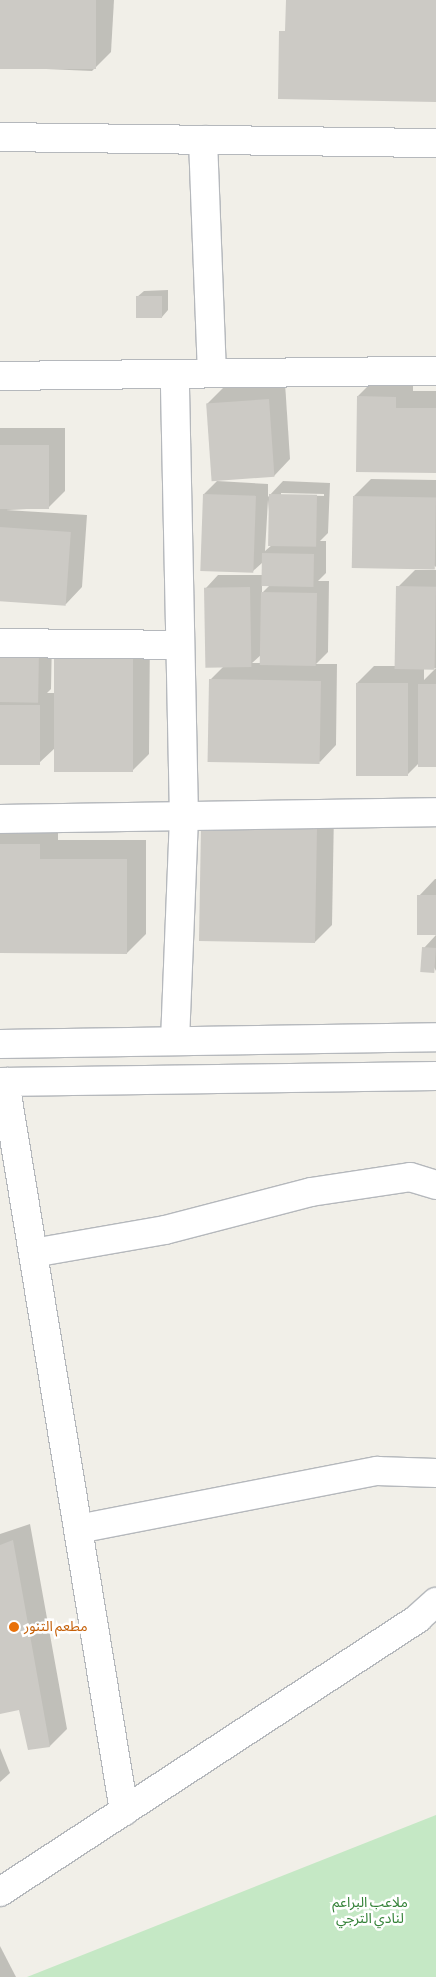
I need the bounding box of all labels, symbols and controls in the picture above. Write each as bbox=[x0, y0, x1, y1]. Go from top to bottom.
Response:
place label: مطعم التنور bbox=[24, 1619, 88, 1635]
marker: مطعم التنور bbox=[8, 1621, 20, 1633]
park label: ملاعب البراعم لنادي الترجي bbox=[332, 1895, 408, 1928]

